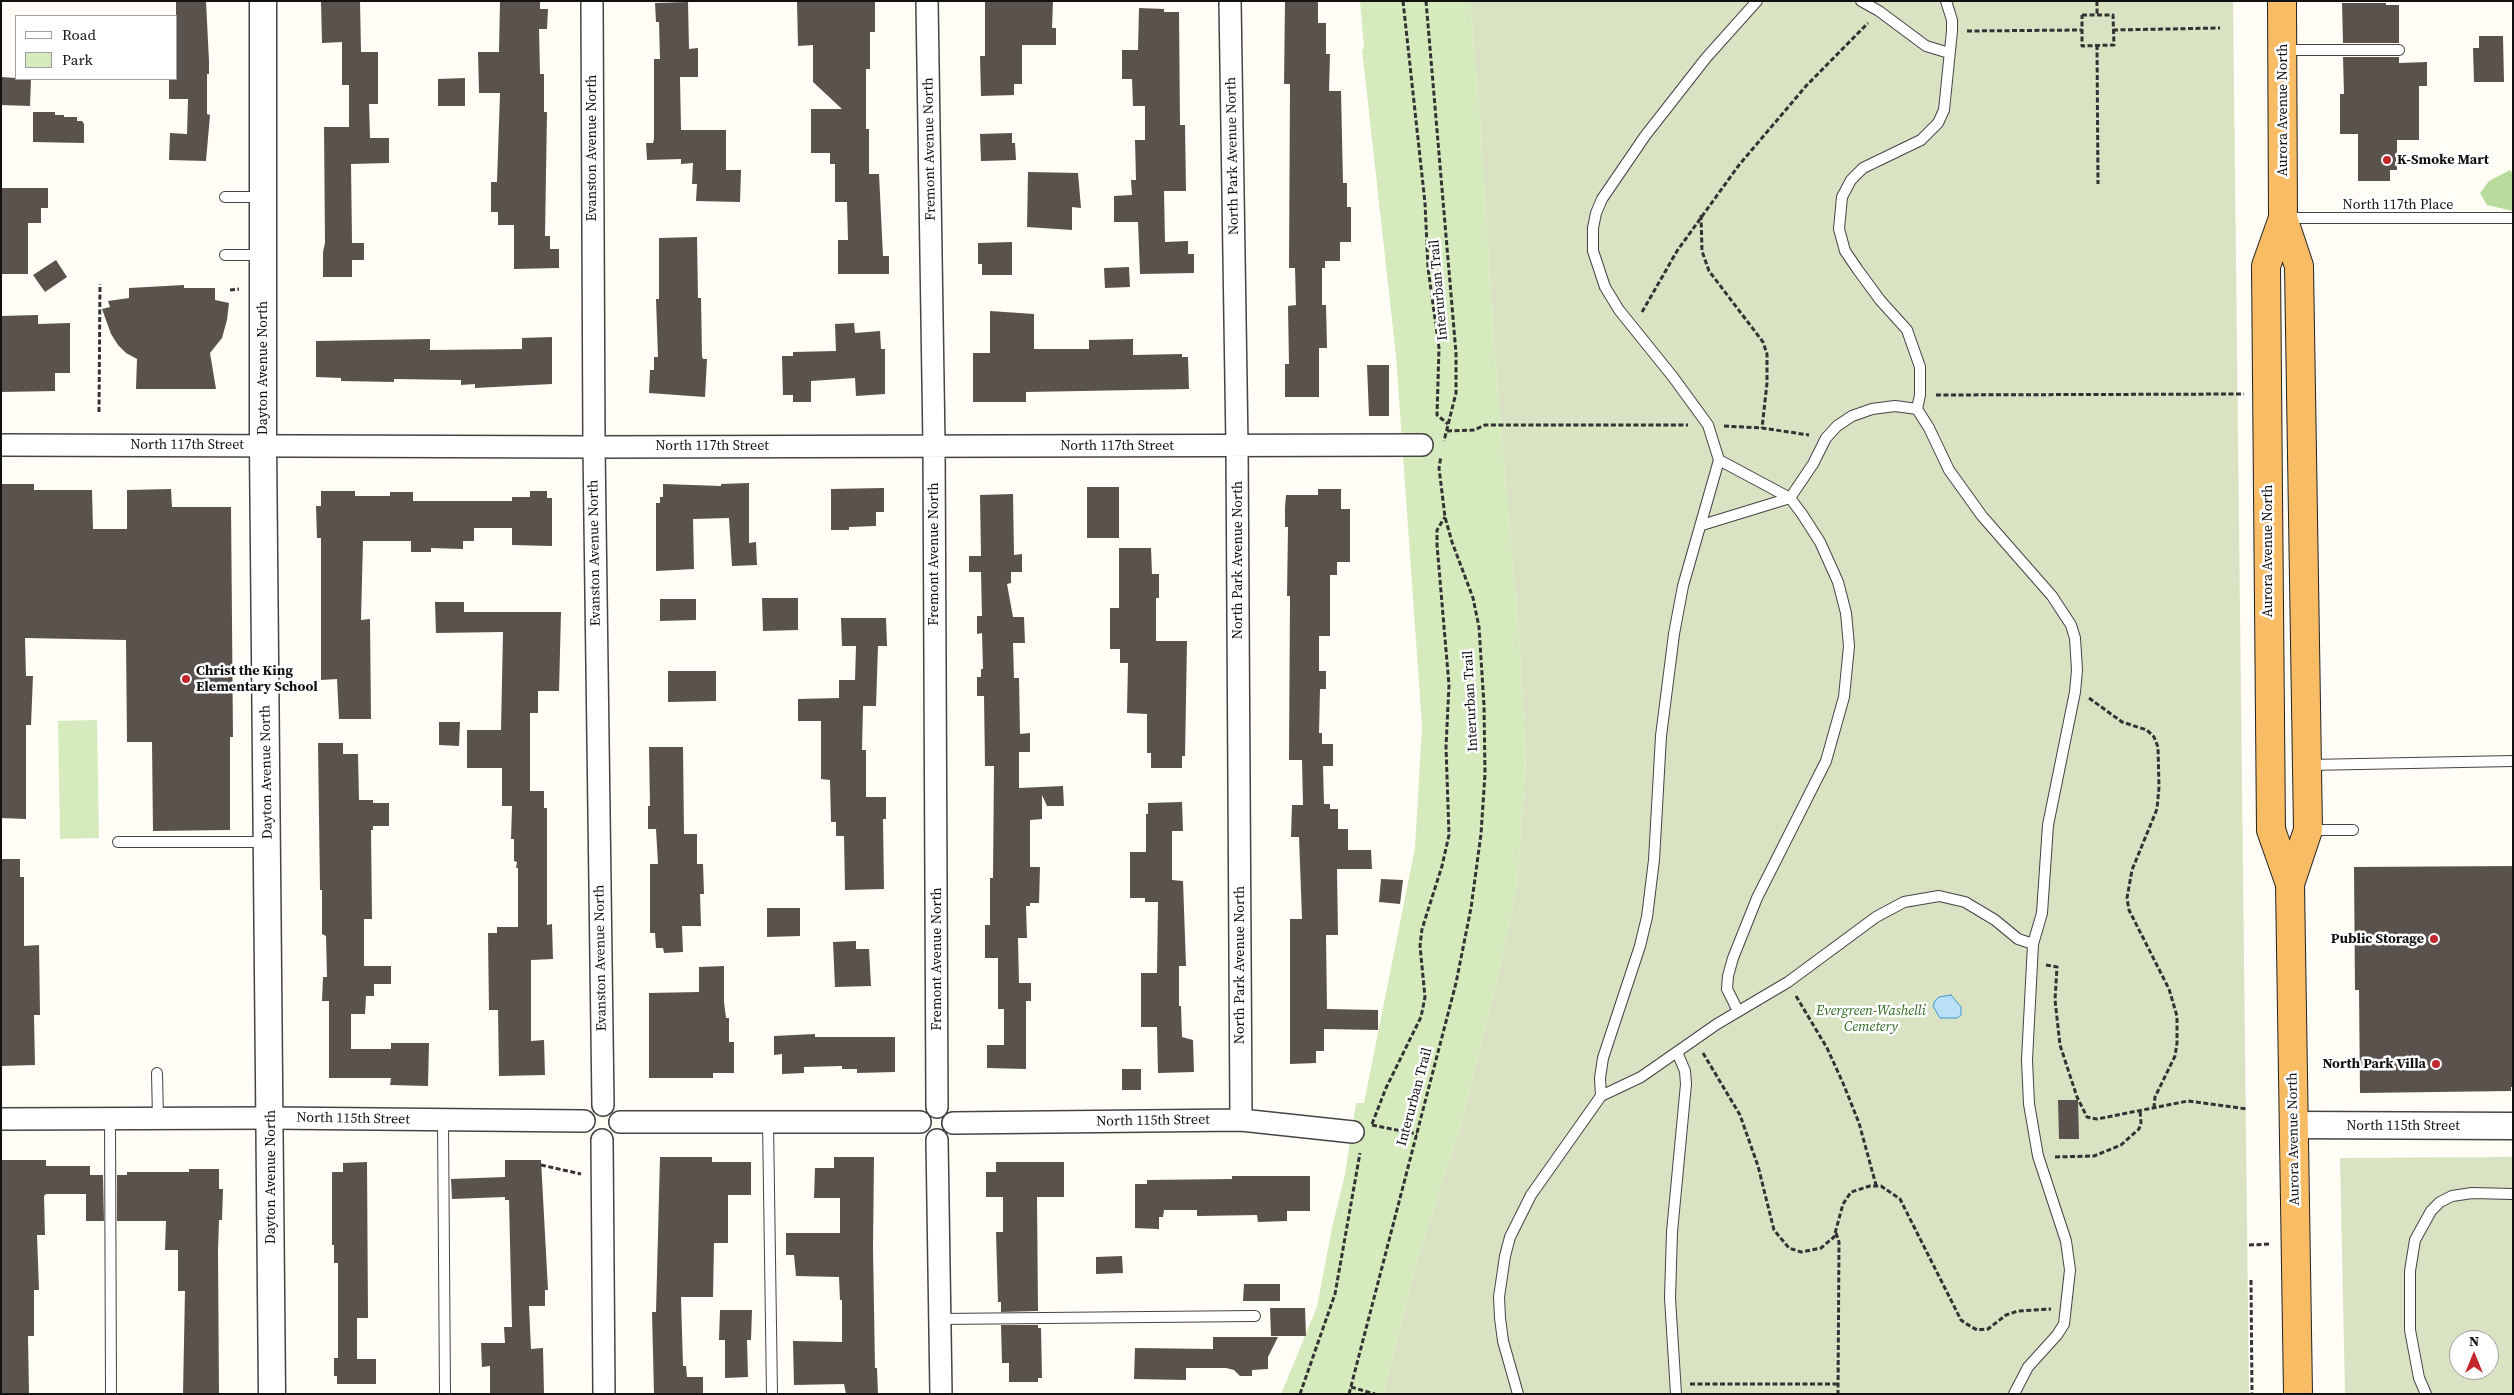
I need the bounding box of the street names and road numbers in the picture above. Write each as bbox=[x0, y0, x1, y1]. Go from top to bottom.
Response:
street label: Aurora Avenue North bbox=[2275, 44, 2291, 176]
street label: Evanston Avenue North bbox=[584, 75, 600, 221]
street label: Fremont Avenue North bbox=[920, 77, 940, 221]
street label: North Park Avenue North bbox=[1223, 77, 1243, 235]
street label: North 117th Place bbox=[2343, 197, 2453, 213]
street label: Interurban Trail bbox=[1426, 239, 1452, 341]
street label: Dayton Avenue North bbox=[255, 301, 271, 435]
street label: North 117th Street bbox=[130, 437, 244, 453]
street label: North 117th Street bbox=[655, 438, 769, 454]
street label: North 117th Street bbox=[1060, 438, 1174, 454]
street label: Evanston Avenue North bbox=[585, 479, 605, 627]
street label: North Park Avenue North bbox=[1230, 481, 1246, 639]
street label: Fremont Avenue North bbox=[926, 482, 942, 626]
street label: Aurora Avenue North bbox=[2260, 485, 2276, 617]
street label: Interurban Trail bbox=[1460, 650, 1482, 752]
street label: Dayton Avenue North bbox=[257, 705, 277, 839]
street label: Evanston Avenue North bbox=[591, 884, 611, 1032]
street label: North Park Avenue North bbox=[1232, 886, 1248, 1044]
street label: Fremont Avenue North bbox=[929, 887, 945, 1031]
street label: Interurban Trail bbox=[1394, 1046, 1436, 1148]
street label: Aurora Avenue North bbox=[2284, 1072, 2304, 1206]
street label: Dayton Avenue North bbox=[263, 1110, 279, 1244]
street label: North 115th Street bbox=[296, 1110, 410, 1128]
street label: North 115th Street bbox=[1096, 1112, 1210, 1130]
street label: North 115th Street bbox=[2346, 1118, 2460, 1134]

